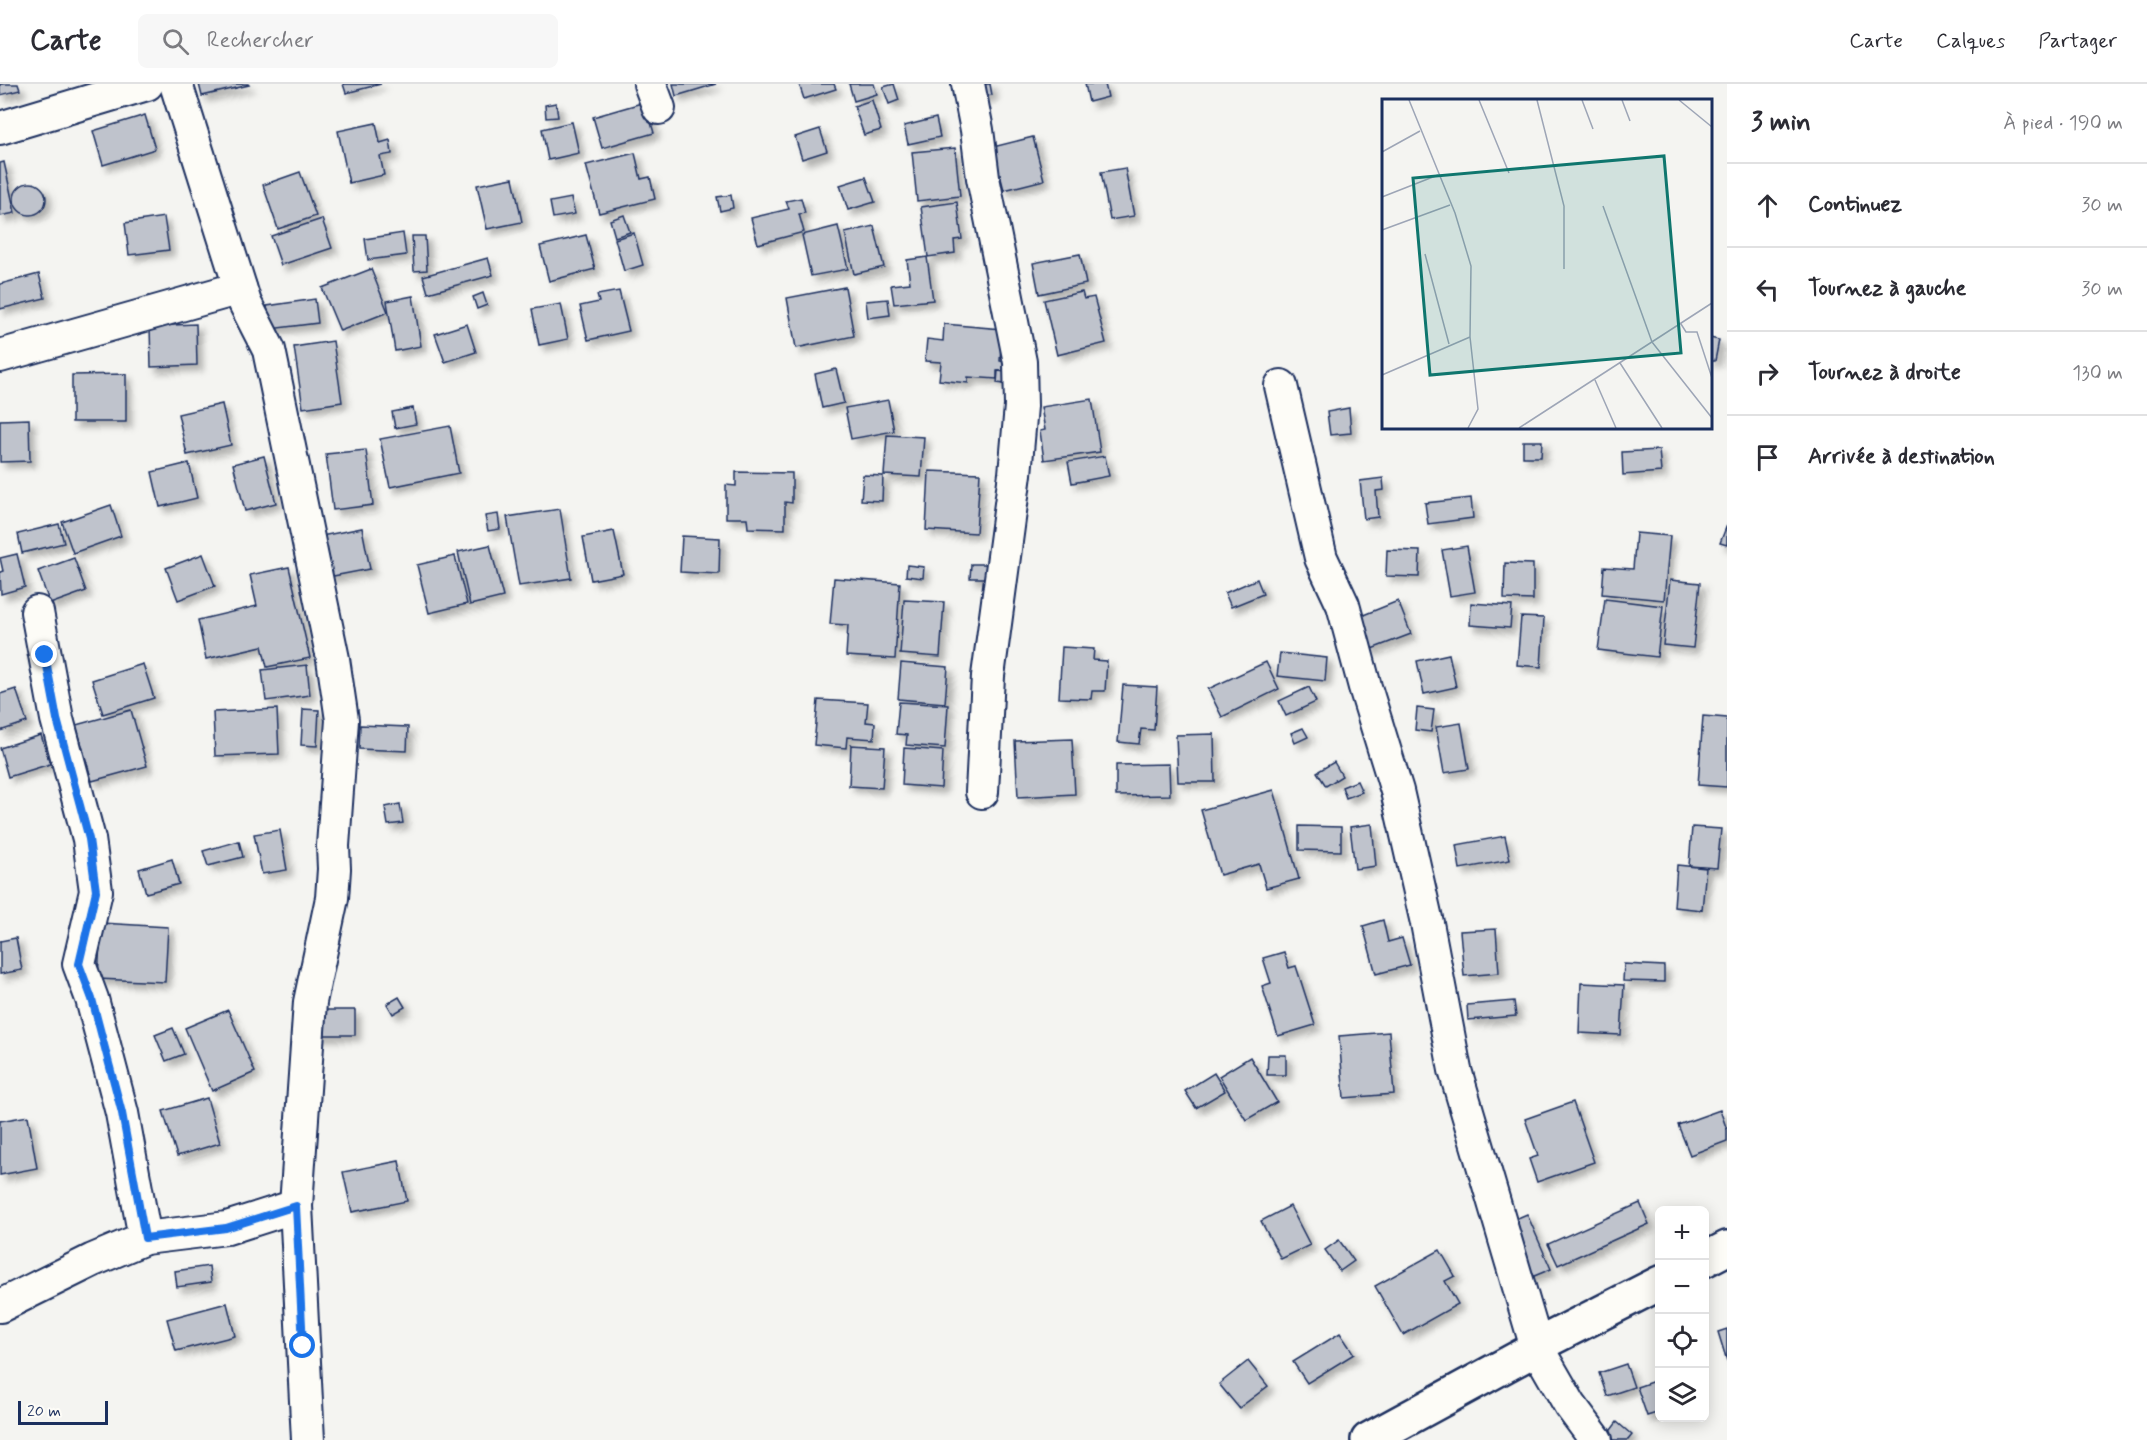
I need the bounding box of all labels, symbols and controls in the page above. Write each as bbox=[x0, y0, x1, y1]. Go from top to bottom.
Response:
search box bbox=[138, 14, 558, 68]
text: Carte bbox=[30, 23, 102, 60]
icon: search bbox=[159, 25, 192, 58]
text: Rechercher bbox=[207, 27, 314, 55]
text: Carte bbox=[1849, 27, 1903, 55]
text: Calques bbox=[1936, 27, 2005, 55]
text: Partager bbox=[2038, 27, 2117, 55]
inset map bbox=[1382, 99, 1712, 429]
text: 3 min bbox=[1751, 106, 1811, 140]
text: À pied · 190 m bbox=[2003, 110, 2123, 137]
icon: ahead bbox=[1751, 189, 1784, 222]
text: Continuez bbox=[1808, 191, 1902, 219]
text: 30 m bbox=[2081, 192, 2123, 219]
icon: left bbox=[1751, 273, 1784, 306]
text: Tournez à gauche bbox=[1808, 275, 1966, 303]
text: 30 m bbox=[2081, 276, 2123, 303]
icon: right bbox=[1751, 357, 1784, 390]
text: Tournez à droite bbox=[1808, 359, 1961, 387]
text: 130 m bbox=[2072, 360, 2123, 387]
icon: arrive bbox=[1751, 441, 1784, 474]
text: Arrivée à destination bbox=[1808, 443, 1995, 471]
route end bbox=[31, 641, 57, 667]
map controls bbox=[1655, 1206, 1709, 1422]
button: + bbox=[1655, 1206, 1709, 1260]
button: − bbox=[1655, 1260, 1709, 1314]
button: locate bbox=[1655, 1314, 1709, 1368]
route start bbox=[289, 1332, 315, 1358]
button: layers bbox=[1655, 1368, 1709, 1422]
scale bar bbox=[18, 1398, 108, 1426]
text: 20 m bbox=[27, 1401, 61, 1422]

